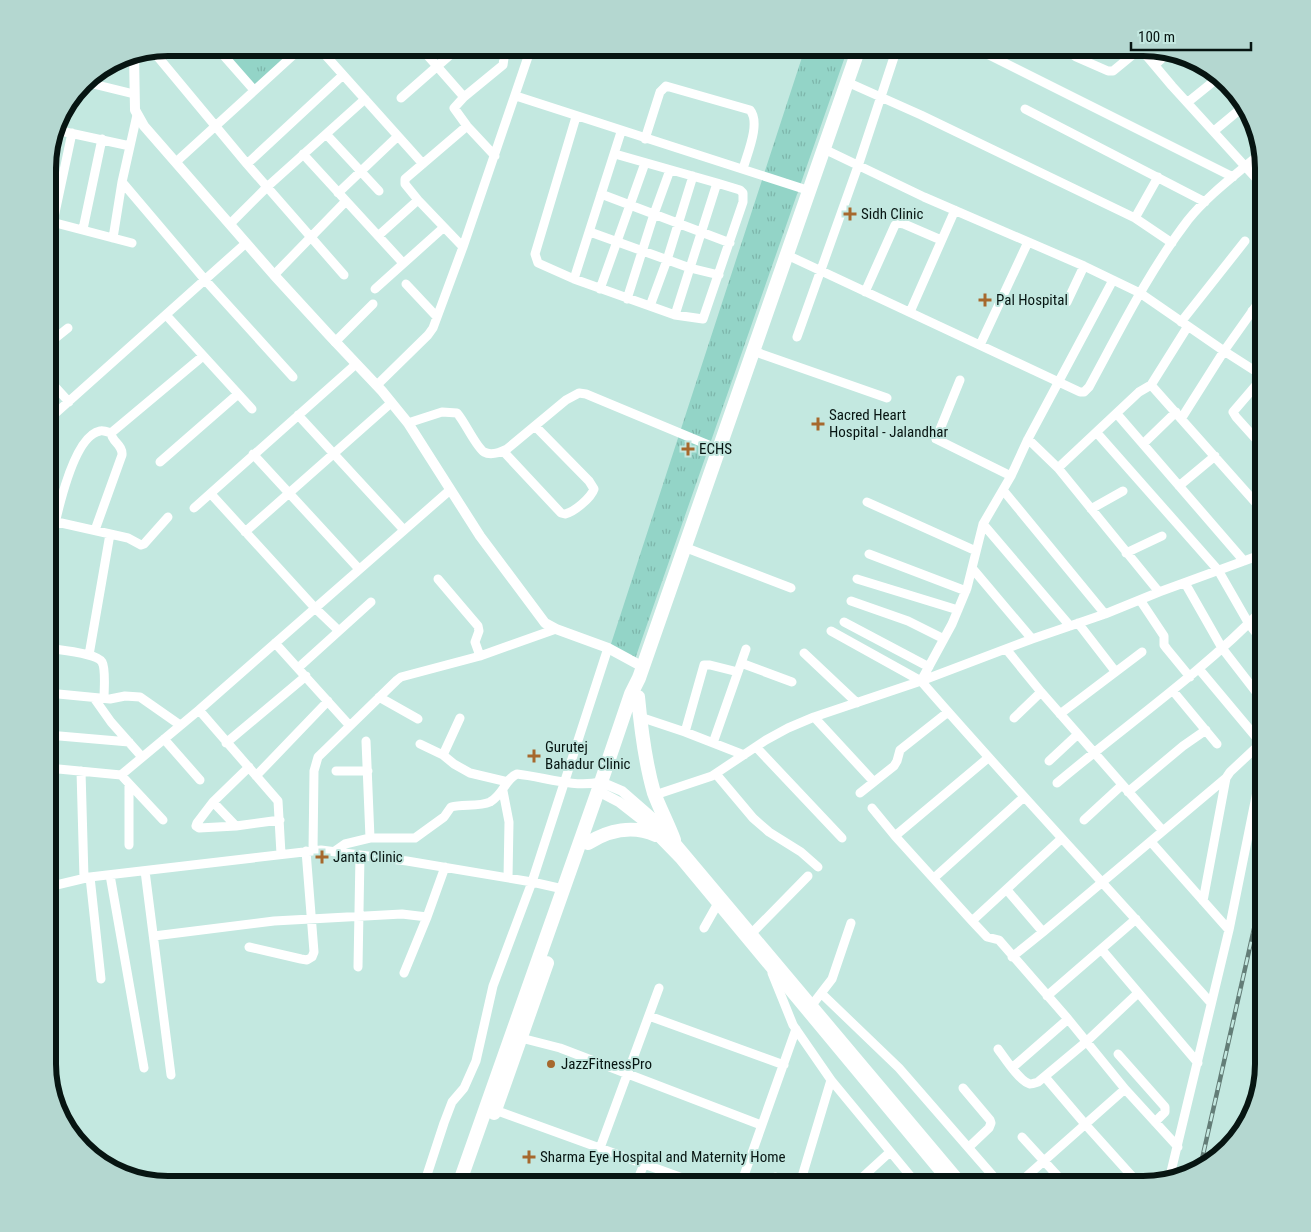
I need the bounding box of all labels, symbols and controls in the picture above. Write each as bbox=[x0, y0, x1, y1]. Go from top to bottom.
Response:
scale bar bbox=[1131, 20, 1251, 52]
text: 100 m bbox=[1138, 28, 1175, 46]
place label: Sidh Clinic bbox=[861, 205, 923, 223]
marker: Sidh Clinic bbox=[843, 207, 857, 221]
place label: Pal Hospital bbox=[996, 291, 1068, 309]
marker: Pal Hospital bbox=[978, 293, 992, 307]
place label: Sacred Heart Hospital - Jalandhar bbox=[829, 406, 948, 441]
marker: Sacred Heart Hospital - Jalandhar bbox=[811, 417, 825, 431]
place label: ECHS bbox=[699, 440, 732, 458]
marker: ECHS bbox=[681, 442, 695, 456]
place label: Gurutej Bahadur Clinic bbox=[545, 738, 631, 773]
marker: Gurutej Bahadur Clinic bbox=[527, 749, 541, 763]
place label: Janta Clinic bbox=[333, 848, 403, 866]
marker: Janta Clinic bbox=[315, 850, 329, 864]
place label: JazzFitnessPro bbox=[561, 1055, 652, 1073]
marker: JazzFitnessPro bbox=[545, 1058, 557, 1070]
place label: Sharma Eye Hospital and Maternity Home bbox=[540, 1148, 786, 1166]
marker: Sharma Eye Hospital and Maternity Home bbox=[522, 1150, 536, 1164]

